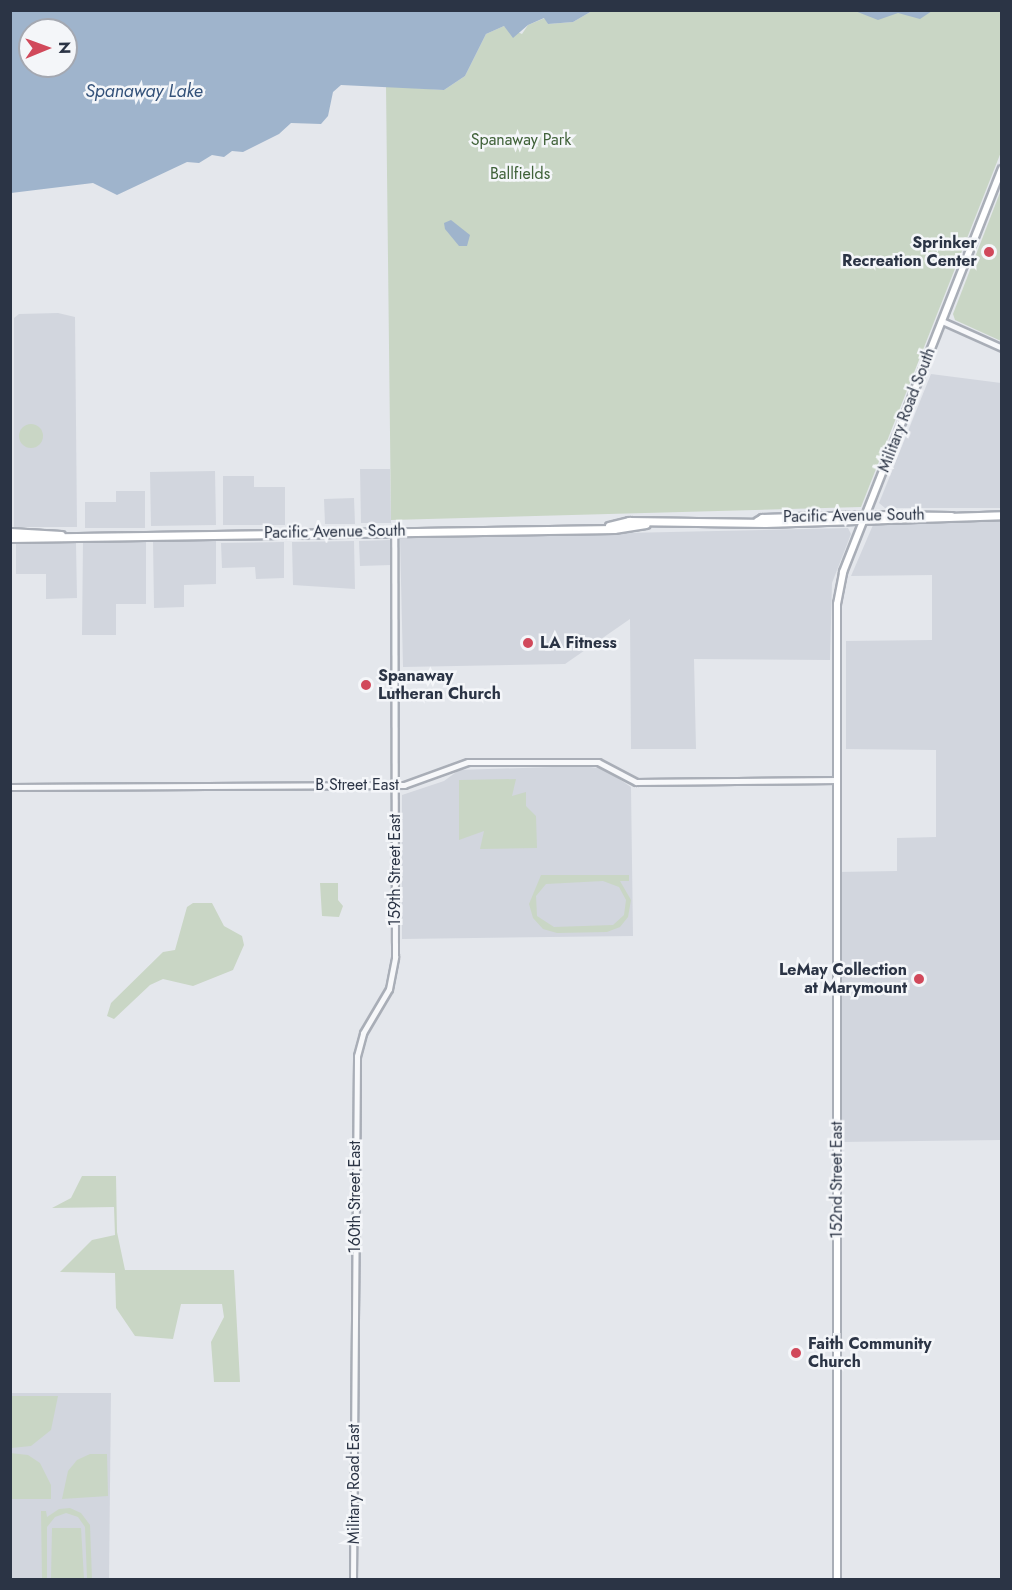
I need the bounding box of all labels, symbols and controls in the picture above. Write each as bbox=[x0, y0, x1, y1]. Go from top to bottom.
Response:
north arrow bbox=[18, 18, 78, 78]
text: N bbox=[53, 41, 76, 54]
water label: Spanaway Lake bbox=[85, 80, 203, 102]
park label: Spanaway Park bbox=[471, 130, 571, 150]
park label: Ballfields bbox=[490, 164, 550, 184]
place label: Sprinker Recreation Center bbox=[842, 233, 977, 271]
marker: Sprinker Recreation Center bbox=[982, 245, 996, 259]
street label: Military Road South bbox=[874, 345, 940, 475]
street label: Pacific Avenue South bbox=[783, 505, 925, 527]
street label: Pacific Avenue South bbox=[264, 521, 406, 543]
place label: LA Fitness bbox=[540, 633, 617, 653]
marker: LA Fitness bbox=[521, 636, 535, 650]
place label: Spanaway Lutheran Church bbox=[378, 666, 501, 704]
marker: Spanaway Lutheran Church bbox=[359, 678, 373, 692]
street label: B Street East bbox=[315, 775, 399, 795]
street label: 159th Street East bbox=[385, 814, 405, 926]
place label: LeMay Collection at Marymount bbox=[779, 960, 907, 998]
marker: LeMay Collection at Marymount bbox=[912, 972, 926, 986]
street label: 152nd Street East bbox=[827, 1121, 847, 1239]
street label: 160th Street East bbox=[345, 1141, 365, 1253]
place label: Faith Community Church bbox=[808, 1334, 932, 1372]
marker: Faith Community Church bbox=[789, 1346, 803, 1360]
street label: Military Road East bbox=[344, 1424, 364, 1544]

